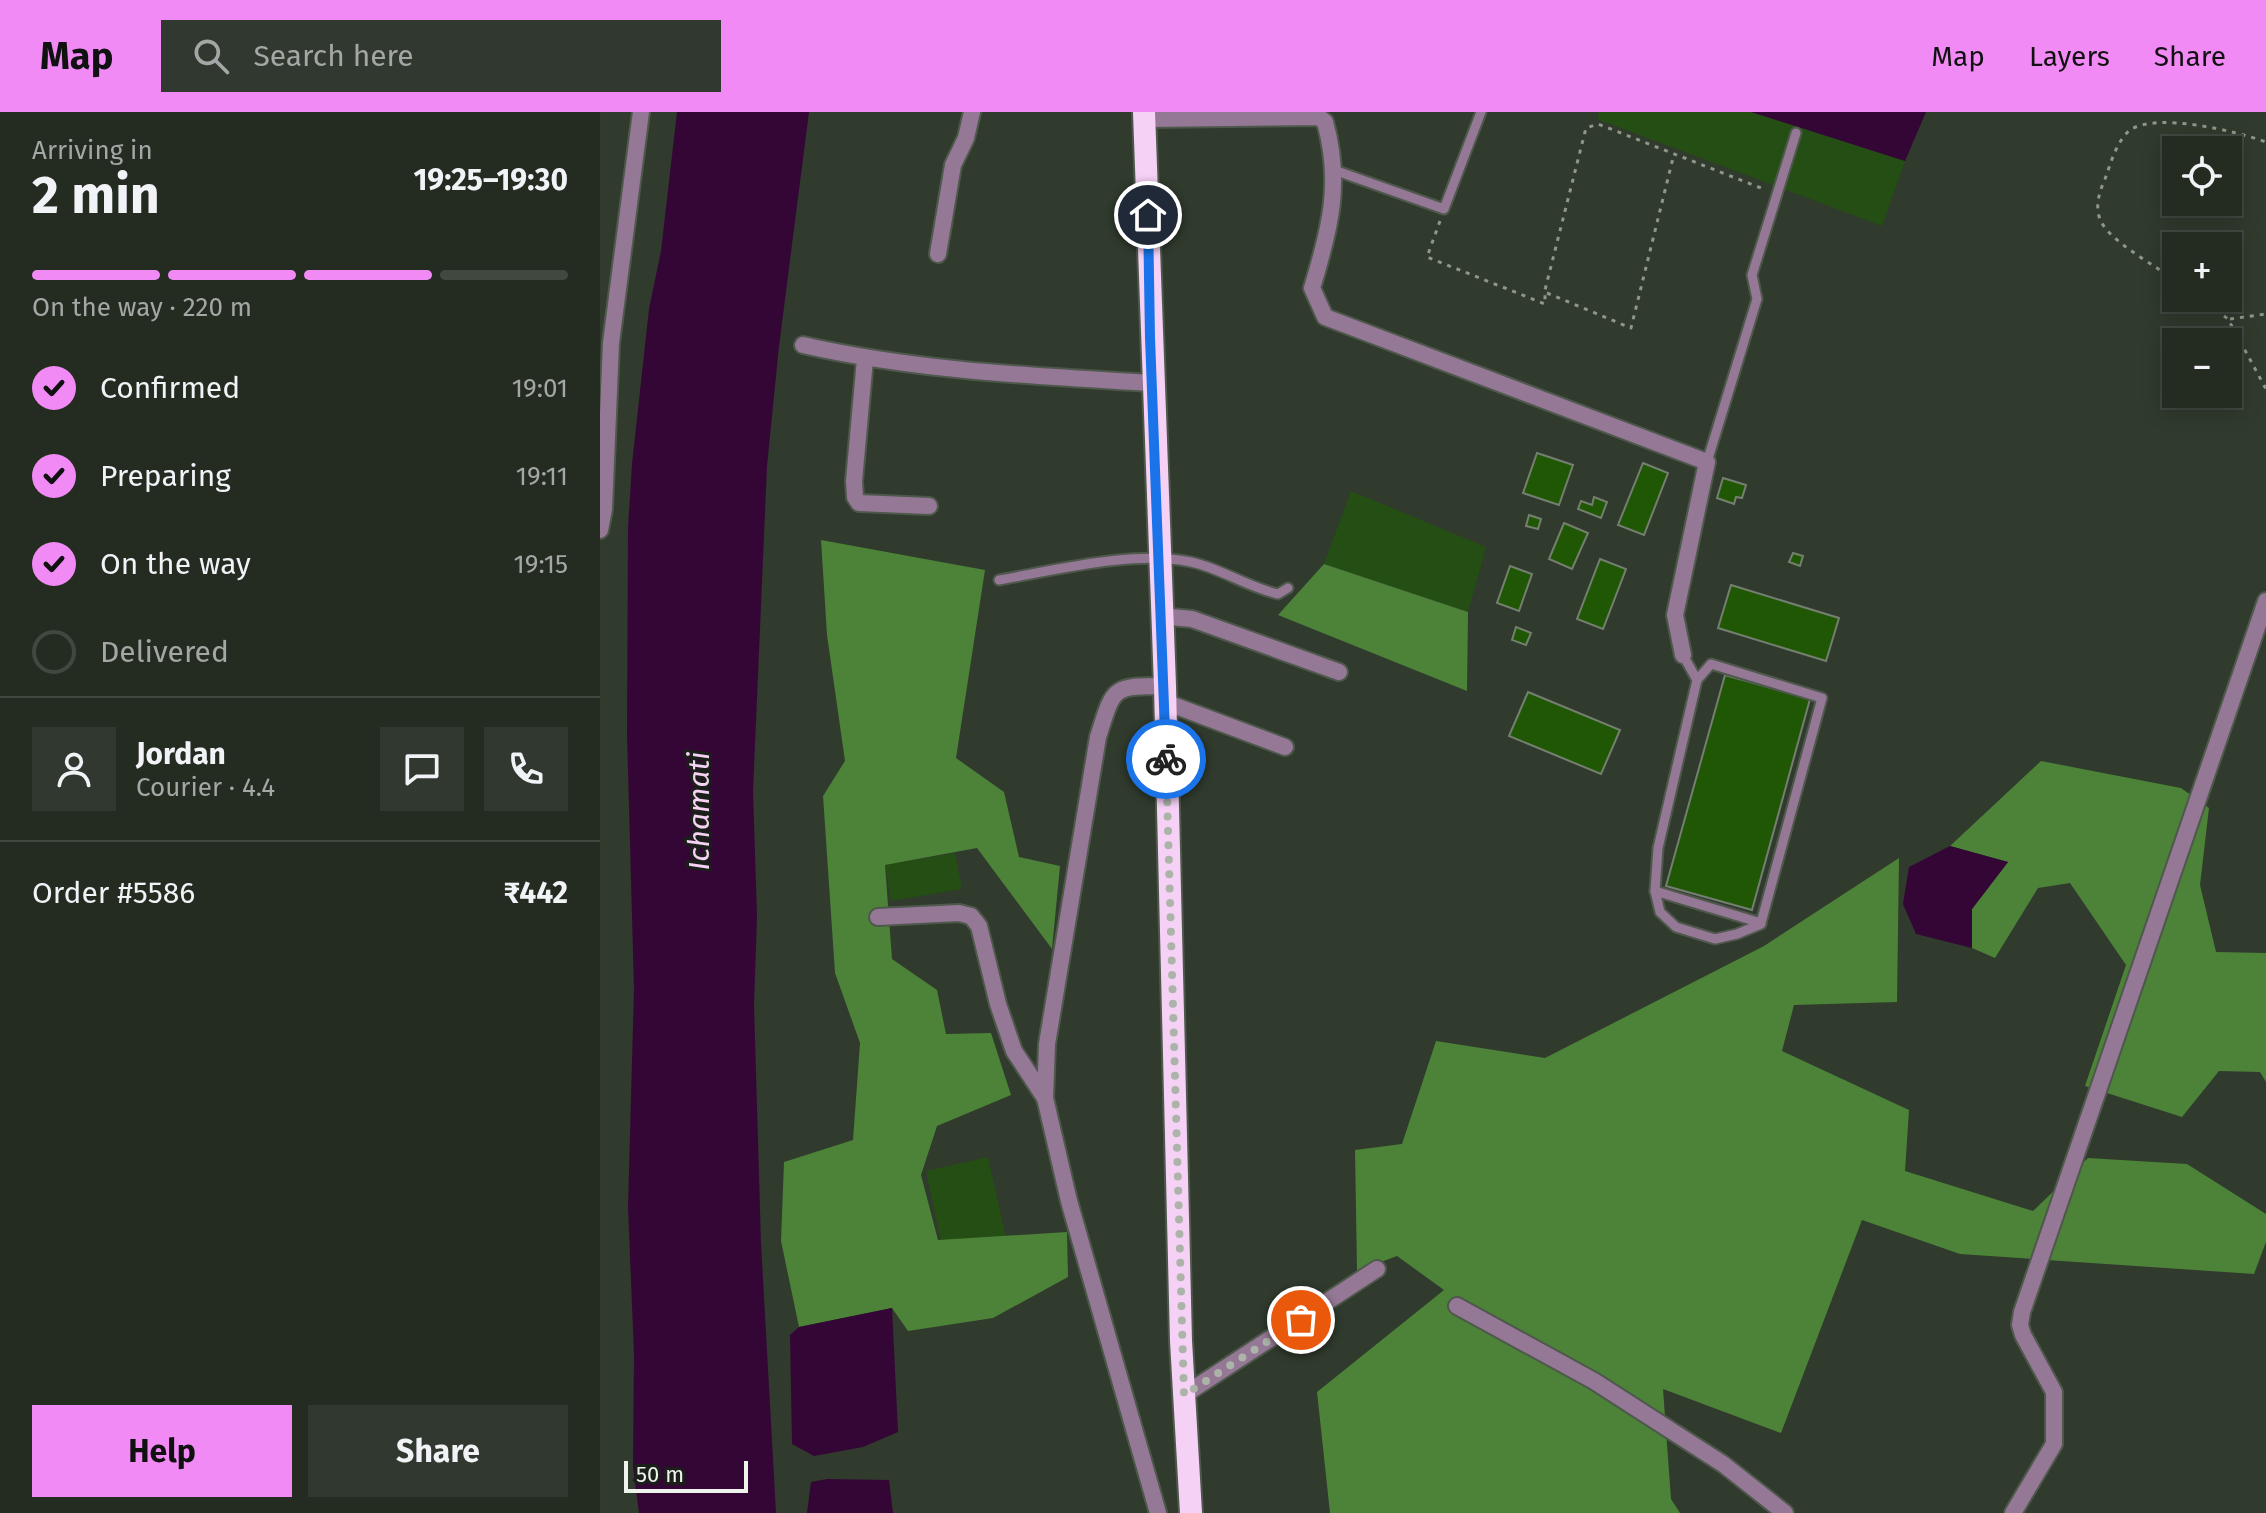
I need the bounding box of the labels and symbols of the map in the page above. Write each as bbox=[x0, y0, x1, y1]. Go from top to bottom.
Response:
pin bbox=[1114, 181, 1182, 249]
courier bbox=[1126, 719, 1206, 799]
water label: Ichamati bbox=[681, 751, 717, 870]
pin bbox=[1267, 1286, 1335, 1354]
scale bar bbox=[624, 1457, 748, 1493]

